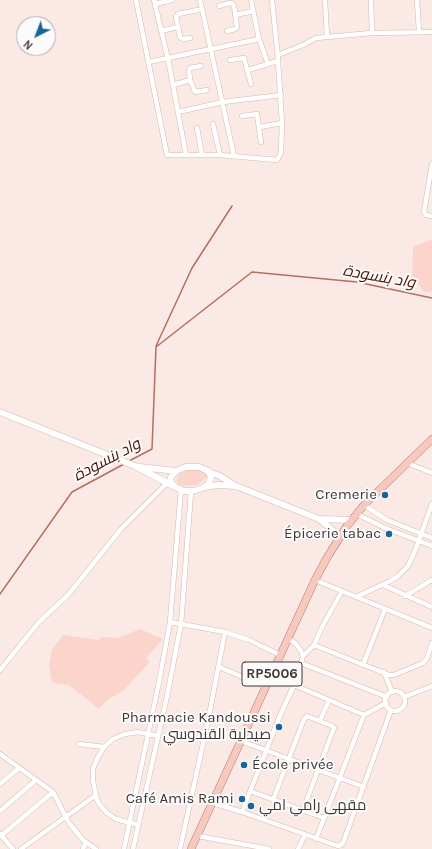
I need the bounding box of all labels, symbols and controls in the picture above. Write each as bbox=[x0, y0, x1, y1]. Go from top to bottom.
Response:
north arrow bbox=[16, 16, 56, 56]
text: N bbox=[21, 37, 36, 52]
water label: واد بنسودة bbox=[341, 261, 417, 293]
water label: واد بنسودة bbox=[70, 434, 144, 486]
place label: Cremerie bbox=[315, 486, 377, 504]
marker: Cremerie bbox=[380, 490, 390, 500]
place label: Épicerie tabac bbox=[284, 525, 381, 543]
marker: Épicerie tabac bbox=[384, 529, 394, 539]
road number: RP5006 bbox=[242, 662, 302, 686]
place label: Pharmacie Kandoussi صيدلية القندوسي bbox=[121, 709, 271, 744]
marker: Pharmacie Kandoussi صيدلية القندوسي bbox=[274, 722, 284, 732]
place label: École privée bbox=[252, 756, 333, 774]
marker: École privée bbox=[239, 760, 249, 770]
place label: Café Amis Rami bbox=[126, 790, 234, 808]
marker: Café Amis Rami bbox=[237, 794, 247, 804]
place label: مقهى رامي امي bbox=[259, 797, 366, 815]
marker: مقهى رامي امي bbox=[246, 801, 256, 811]

